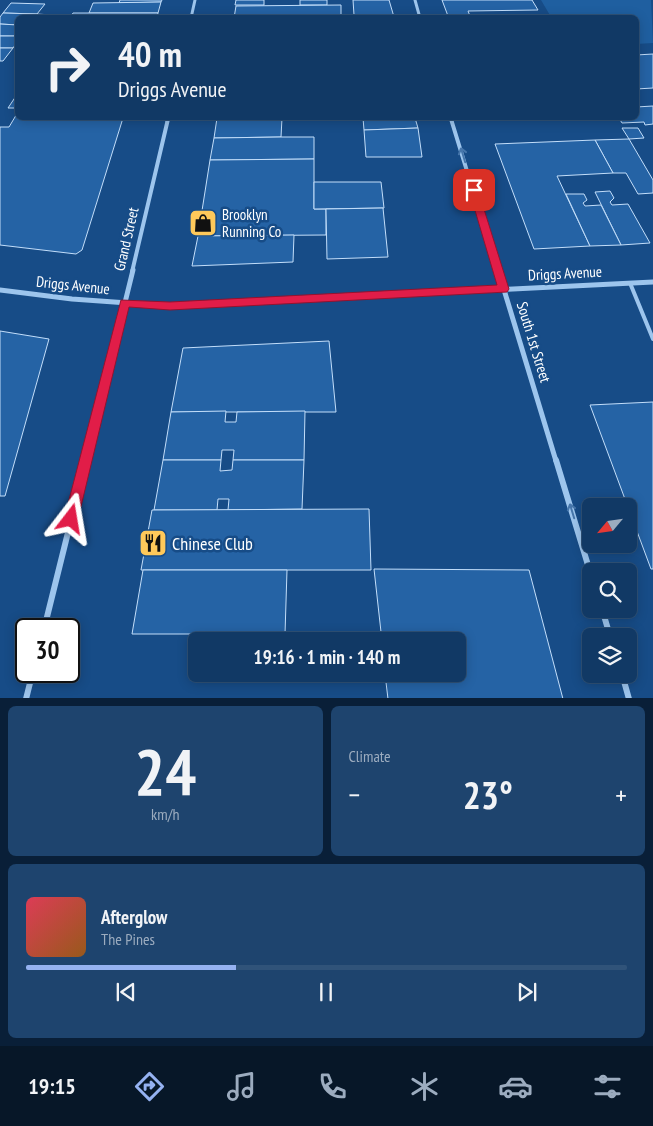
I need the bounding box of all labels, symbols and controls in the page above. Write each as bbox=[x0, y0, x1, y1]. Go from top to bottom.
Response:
text: 40 m bbox=[118, 31, 182, 77]
icon: right bbox=[35, 35, 100, 100]
text: Driggs Avenue bbox=[118, 75, 227, 103]
one-way arrow bbox=[457, 147, 467, 163]
pin bbox=[453, 169, 495, 211]
icon: arrive bbox=[460, 176, 488, 204]
street label: Grand Street bbox=[109, 205, 143, 273]
place label: Brooklyn Running Co bbox=[222, 205, 281, 241]
shop icon: Brooklyn Running Co bbox=[188, 208, 218, 238]
street label: Driggs Avenue bbox=[528, 262, 602, 284]
street label: Driggs Avenue bbox=[35, 272, 111, 298]
street label: South 1st Street bbox=[513, 299, 555, 385]
position arrow bbox=[44, 492, 96, 544]
north arrow bbox=[582, 498, 638, 552]
map controls bbox=[582, 498, 637, 683]
one-way arrow bbox=[566, 504, 576, 520]
restaurant icon: Chinese Club bbox=[138, 528, 168, 558]
place label: Chinese Club bbox=[172, 532, 253, 555]
button: search bbox=[582, 563, 637, 618]
speed limit sign: 30 bbox=[15, 618, 80, 683]
button: layers bbox=[582, 628, 637, 683]
text: 19:16 · 1 min · 140 m bbox=[254, 645, 400, 669]
text: 24 bbox=[134, 729, 196, 813]
text: Climate bbox=[349, 746, 391, 766]
text: 23° bbox=[463, 770, 513, 819]
text: − bbox=[349, 776, 360, 813]
text: + bbox=[615, 776, 627, 813]
text: km/h bbox=[151, 804, 179, 824]
text: Afterglow bbox=[101, 905, 167, 929]
text: The Pines bbox=[101, 929, 155, 949]
icon: previous bbox=[112, 978, 140, 1006]
icon: pause bbox=[312, 978, 340, 1006]
icon: next bbox=[513, 978, 541, 1006]
icon: directions bbox=[132, 1069, 167, 1104]
icon: music bbox=[224, 1069, 259, 1104]
icon: phone bbox=[315, 1069, 350, 1104]
icon: climate bbox=[407, 1069, 442, 1104]
icon: car bbox=[498, 1069, 533, 1104]
icon: filters bbox=[590, 1069, 625, 1104]
text: 19:15 bbox=[28, 1072, 76, 1100]

